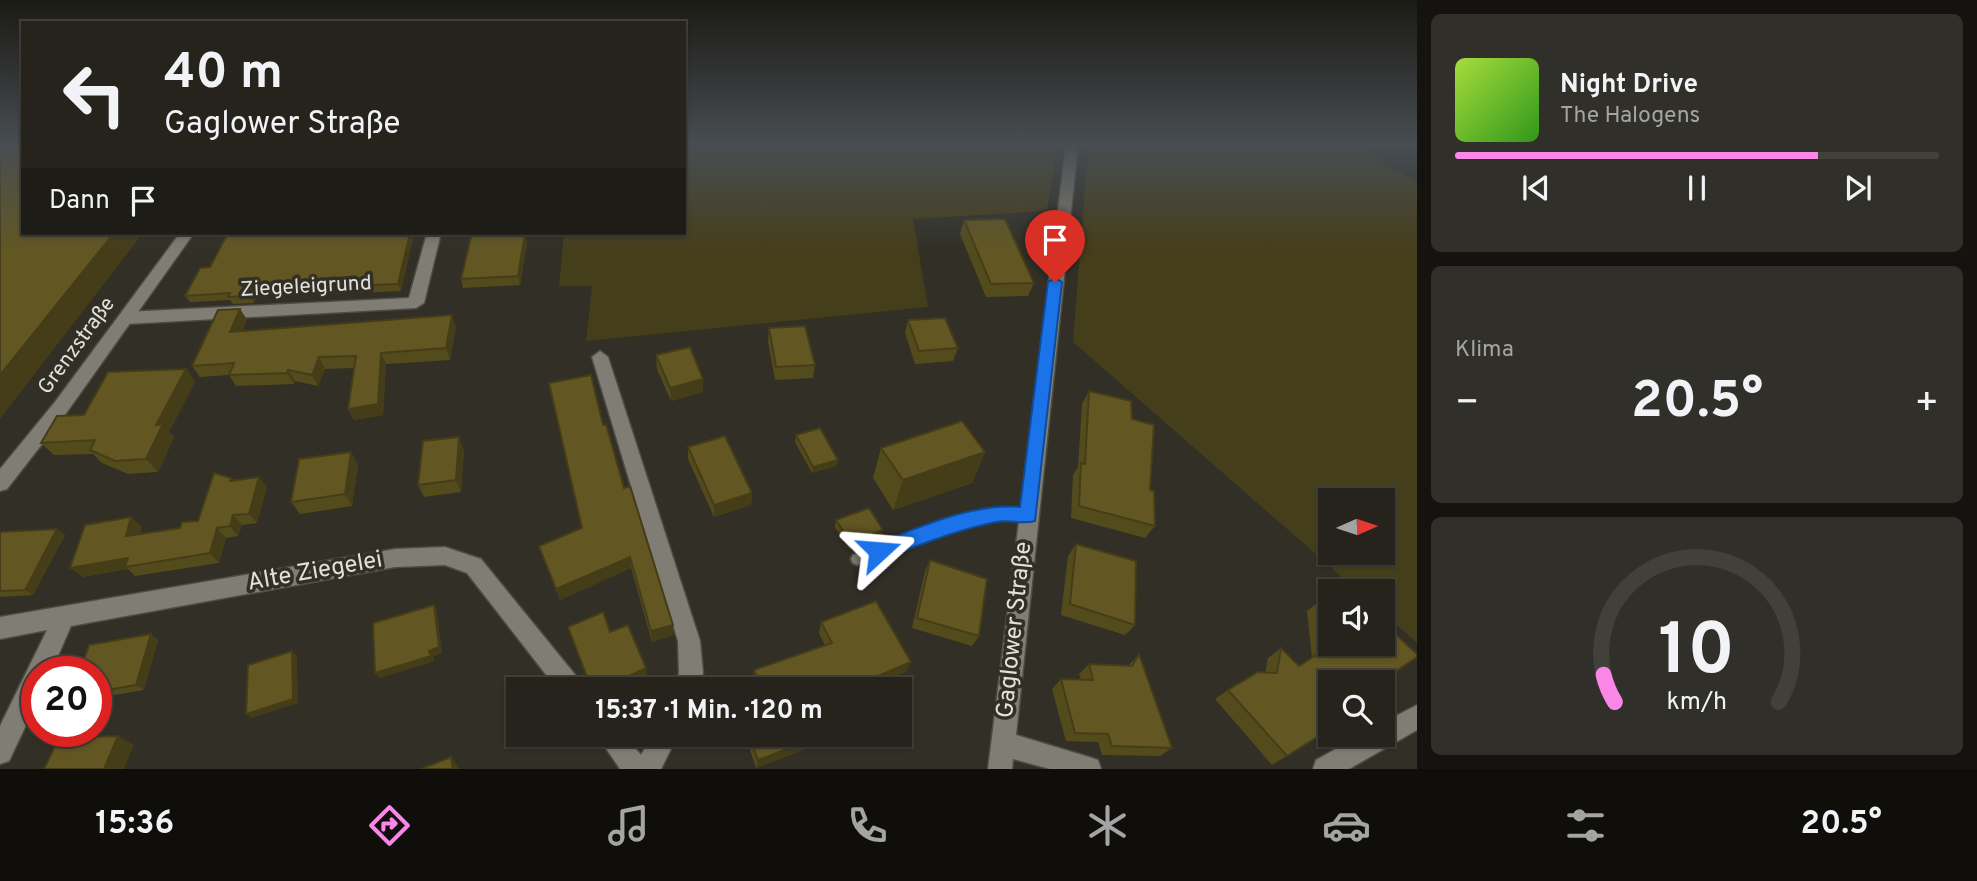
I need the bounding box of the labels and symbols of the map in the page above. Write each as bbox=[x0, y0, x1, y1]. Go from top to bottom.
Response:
pin bbox=[1025, 210, 1085, 282]
street label: Ziegeleigrund bbox=[240, 270, 372, 304]
street label: Grenzstraße bbox=[33, 292, 121, 400]
north arrow bbox=[1318, 488, 1395, 565]
position arrow bbox=[842, 514, 916, 588]
street label: Gaglower Straße bbox=[991, 540, 1039, 720]
street label: Alte Ziegelei bbox=[245, 545, 385, 599]
speed limit sign: 20 bbox=[21, 656, 112, 747]

